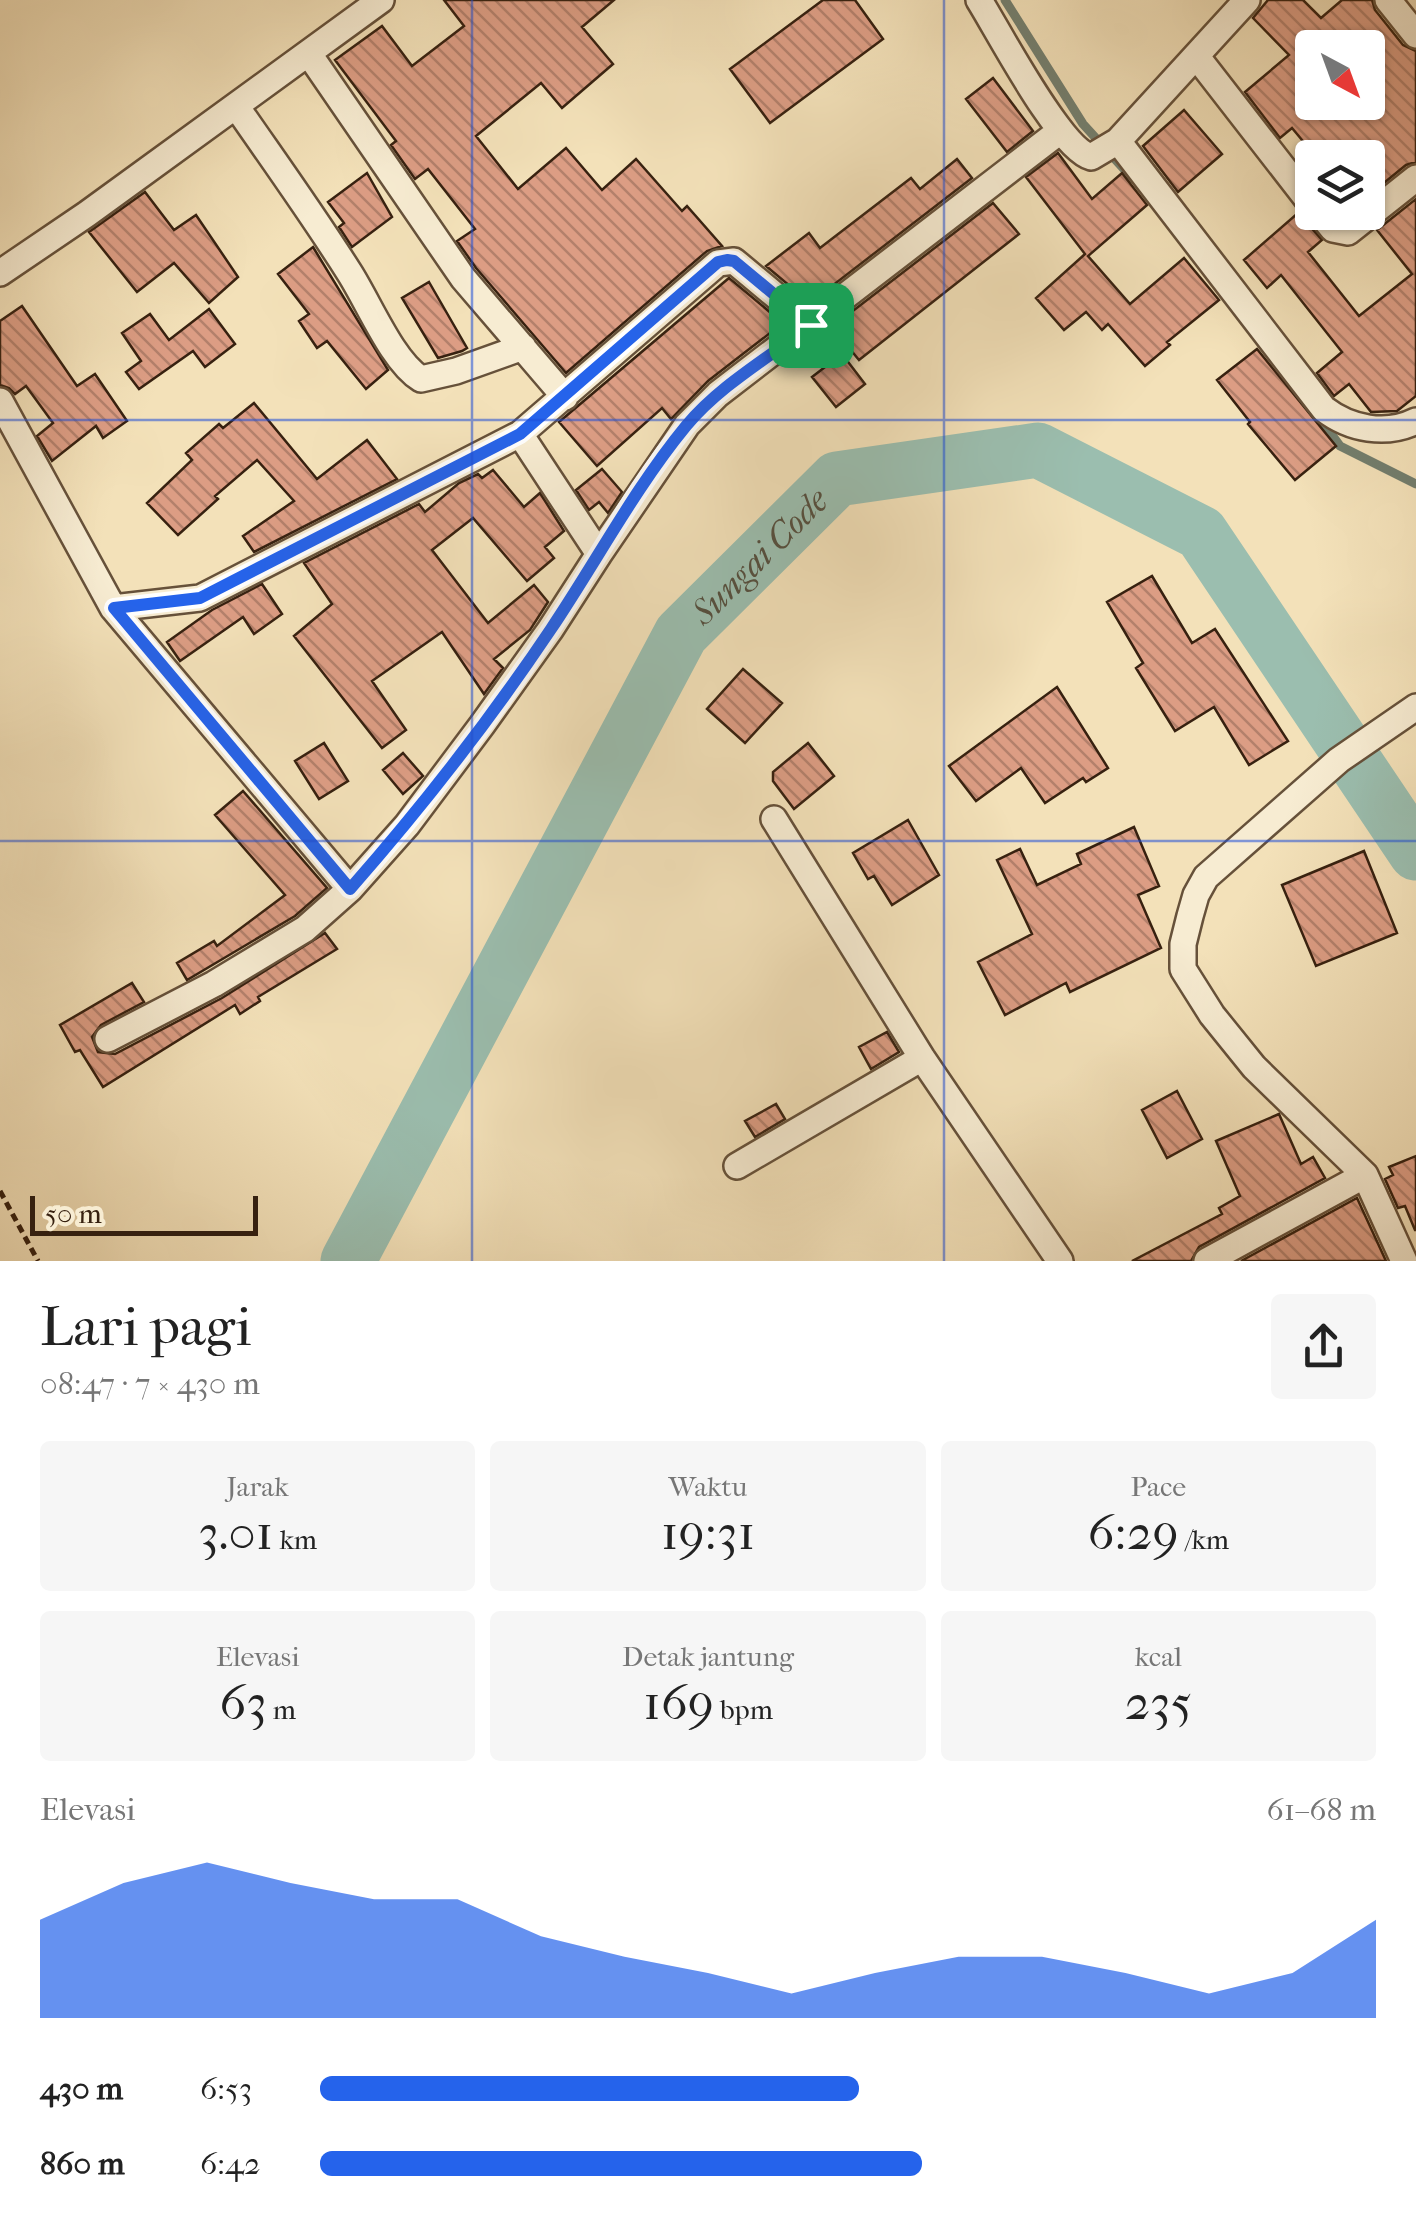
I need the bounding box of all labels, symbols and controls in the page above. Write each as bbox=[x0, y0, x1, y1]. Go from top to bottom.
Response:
north arrow bbox=[1295, 30, 1385, 120]
map controls bbox=[1295, 30, 1385, 230]
button: layers bbox=[1295, 140, 1385, 230]
pin bbox=[769, 283, 854, 368]
icon: arrive bbox=[784, 298, 839, 353]
water label: Sungai Code bbox=[682, 480, 837, 634]
scale bar bbox=[30, 1191, 258, 1236]
text: 50 m bbox=[45, 1197, 102, 1230]
button: share bbox=[1271, 1294, 1376, 1399]
text: Lari pagi bbox=[40, 1295, 251, 1359]
text: 08:47 · 7 × 430 m bbox=[40, 1365, 260, 1402]
text: Jarak bbox=[227, 1470, 289, 1503]
text: Waktu bbox=[669, 1470, 747, 1503]
text: Pace bbox=[1130, 1470, 1186, 1503]
text: 3.01 bbox=[198, 1503, 273, 1562]
text: 19:31 bbox=[661, 1503, 755, 1562]
text: 6:29 bbox=[1088, 1503, 1179, 1562]
text: km bbox=[273, 1523, 317, 1556]
text: /km bbox=[1179, 1523, 1229, 1556]
text: Elevasi bbox=[216, 1640, 299, 1673]
text: Detak jantung bbox=[622, 1640, 794, 1673]
text: kcal bbox=[1135, 1640, 1182, 1673]
text: 63 bbox=[219, 1673, 267, 1732]
text: 169 bbox=[643, 1673, 714, 1732]
text: 235 bbox=[1124, 1673, 1192, 1732]
text: m bbox=[267, 1693, 296, 1726]
text: bpm bbox=[714, 1693, 773, 1726]
text: Elevasi bbox=[40, 1791, 135, 1828]
text: 61–68 m bbox=[1267, 1791, 1376, 1828]
text: 430 m bbox=[40, 2070, 123, 2107]
text: 6:53 bbox=[200, 2070, 252, 2107]
text: 860 m bbox=[40, 2145, 125, 2182]
text: 6:42 bbox=[200, 2145, 260, 2182]

